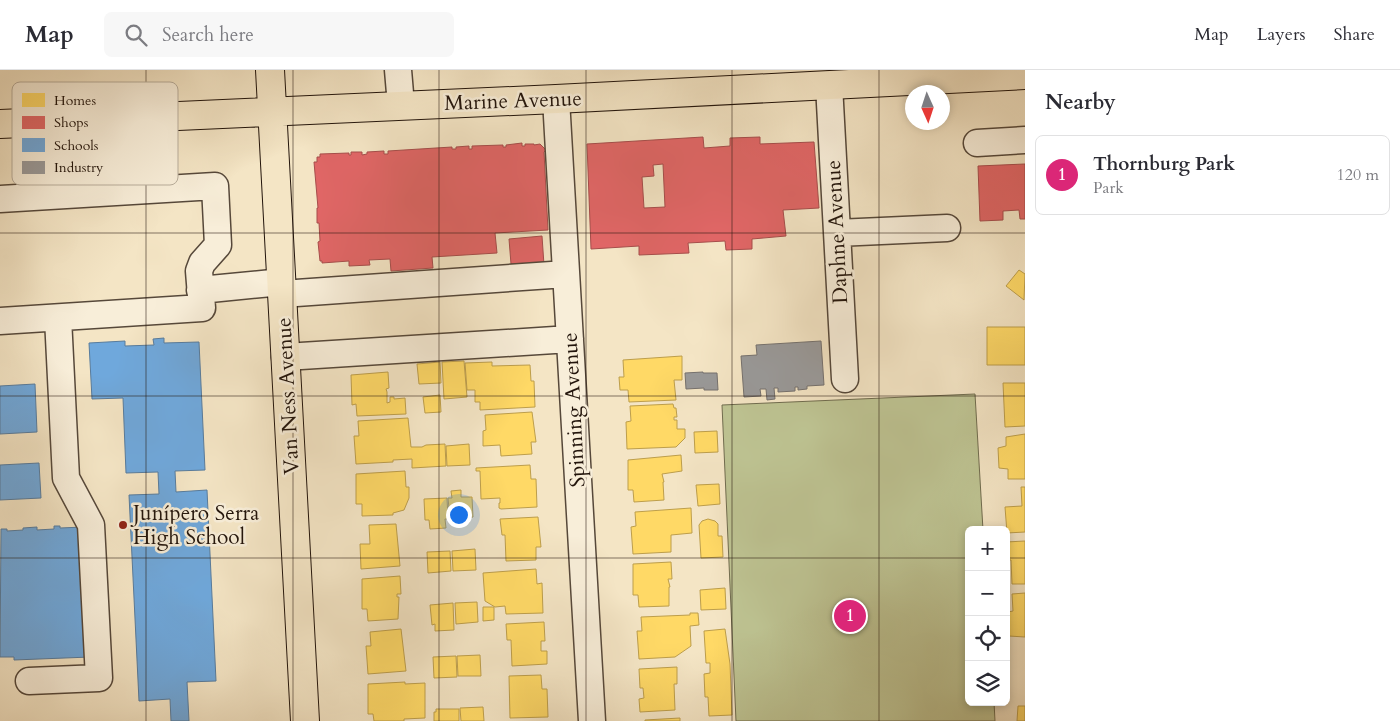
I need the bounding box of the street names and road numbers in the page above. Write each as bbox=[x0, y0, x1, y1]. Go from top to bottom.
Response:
street label: Marine Avenue bbox=[444, 84, 582, 118]
street label: Daphne Avenue bbox=[819, 159, 855, 305]
street label: Van Ness Avenue bbox=[269, 317, 307, 475]
street label: Spinning Avenue bbox=[555, 332, 593, 488]

